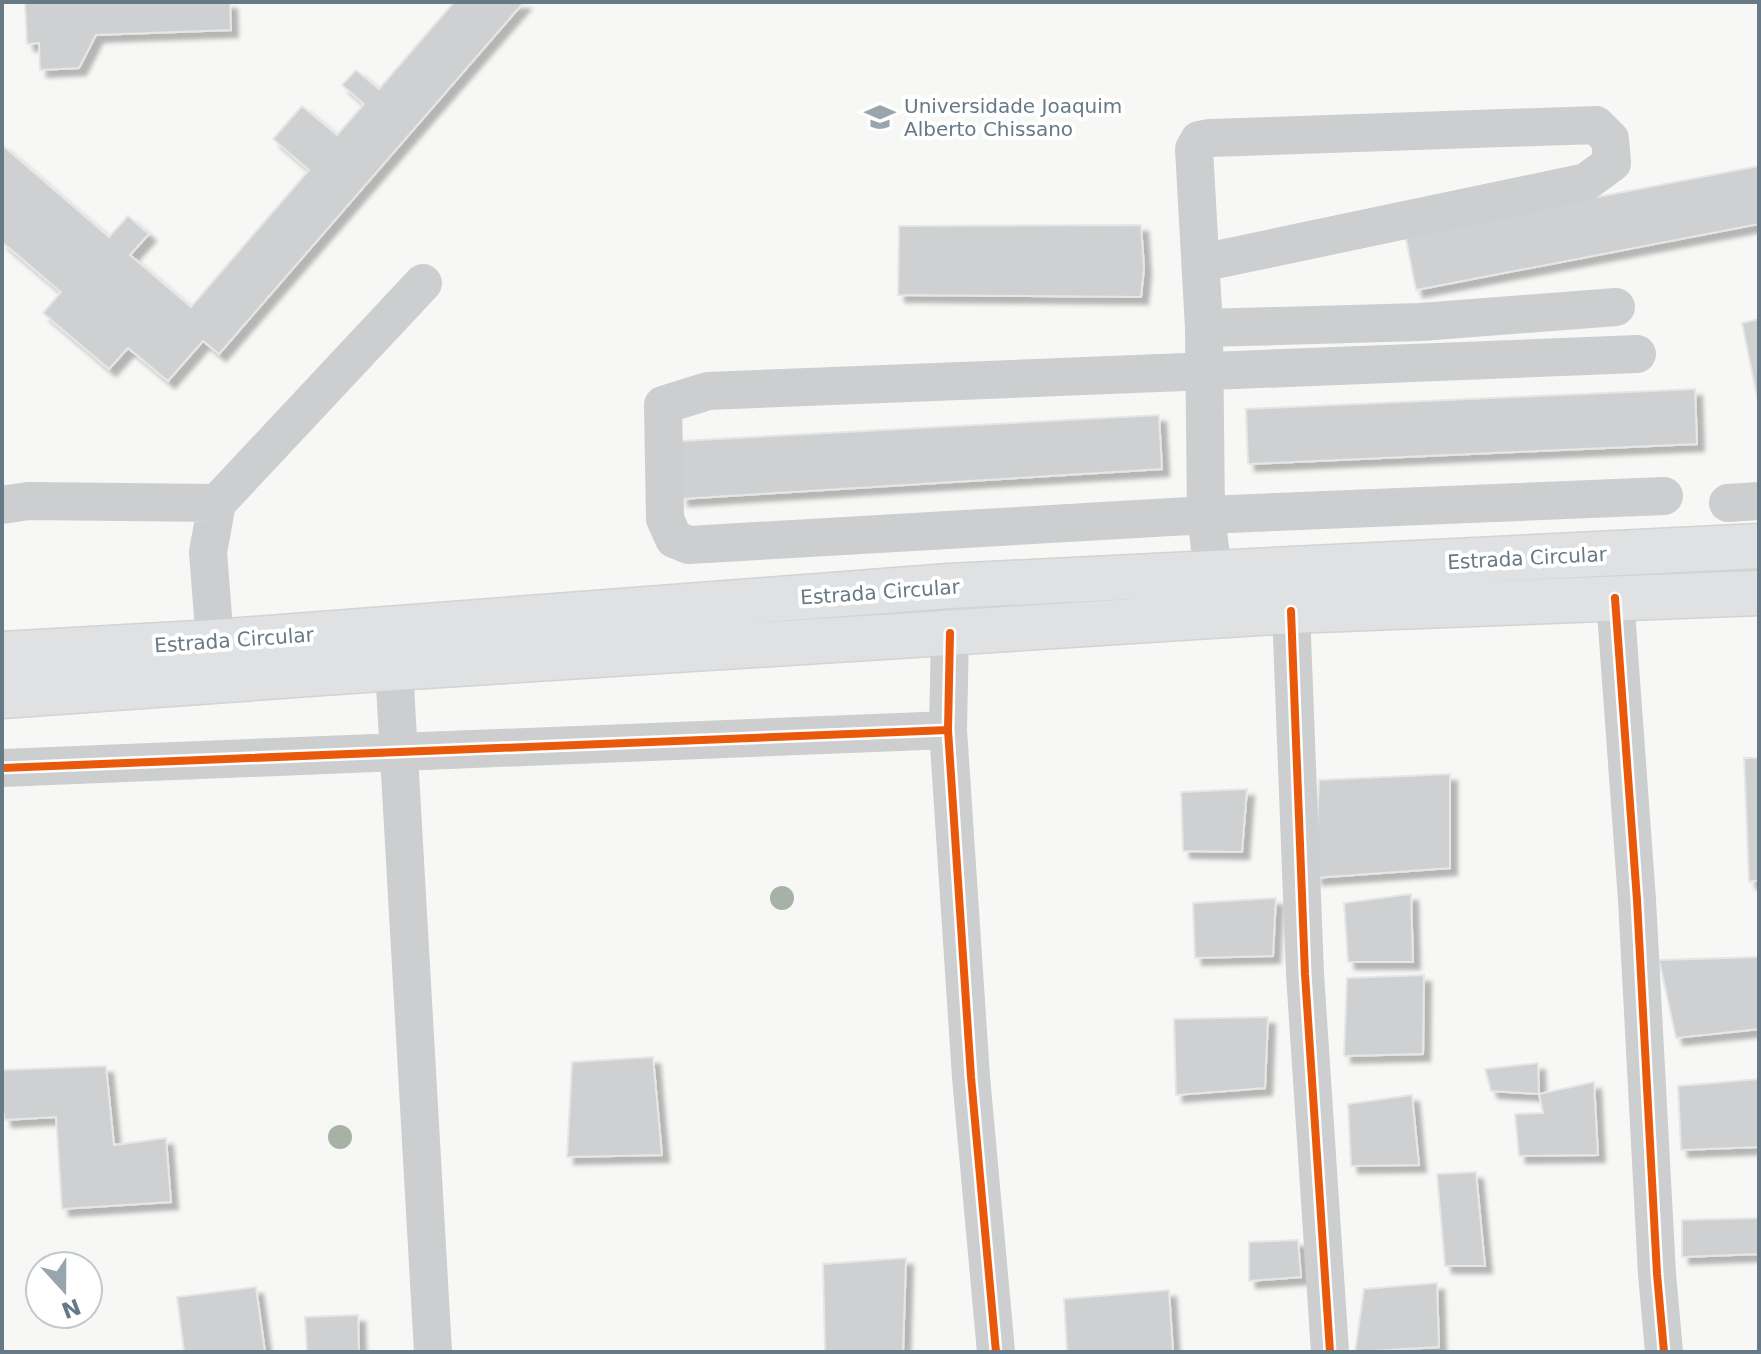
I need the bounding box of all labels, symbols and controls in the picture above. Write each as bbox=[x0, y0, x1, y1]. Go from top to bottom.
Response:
place label: Universidade Joaquim Alberto Chissano bbox=[904, 94, 1122, 141]
school or university icon: Universidade Joaquim Alberto Chissano bbox=[863, 100, 897, 134]
street label: Estrada Circular bbox=[1447, 542, 1608, 574]
street label: Estrada Circular bbox=[800, 574, 961, 610]
street label: Estrada Circular bbox=[154, 622, 315, 658]
north arrow bbox=[24, 1250, 104, 1330]
text: N bbox=[58, 1293, 84, 1323]

